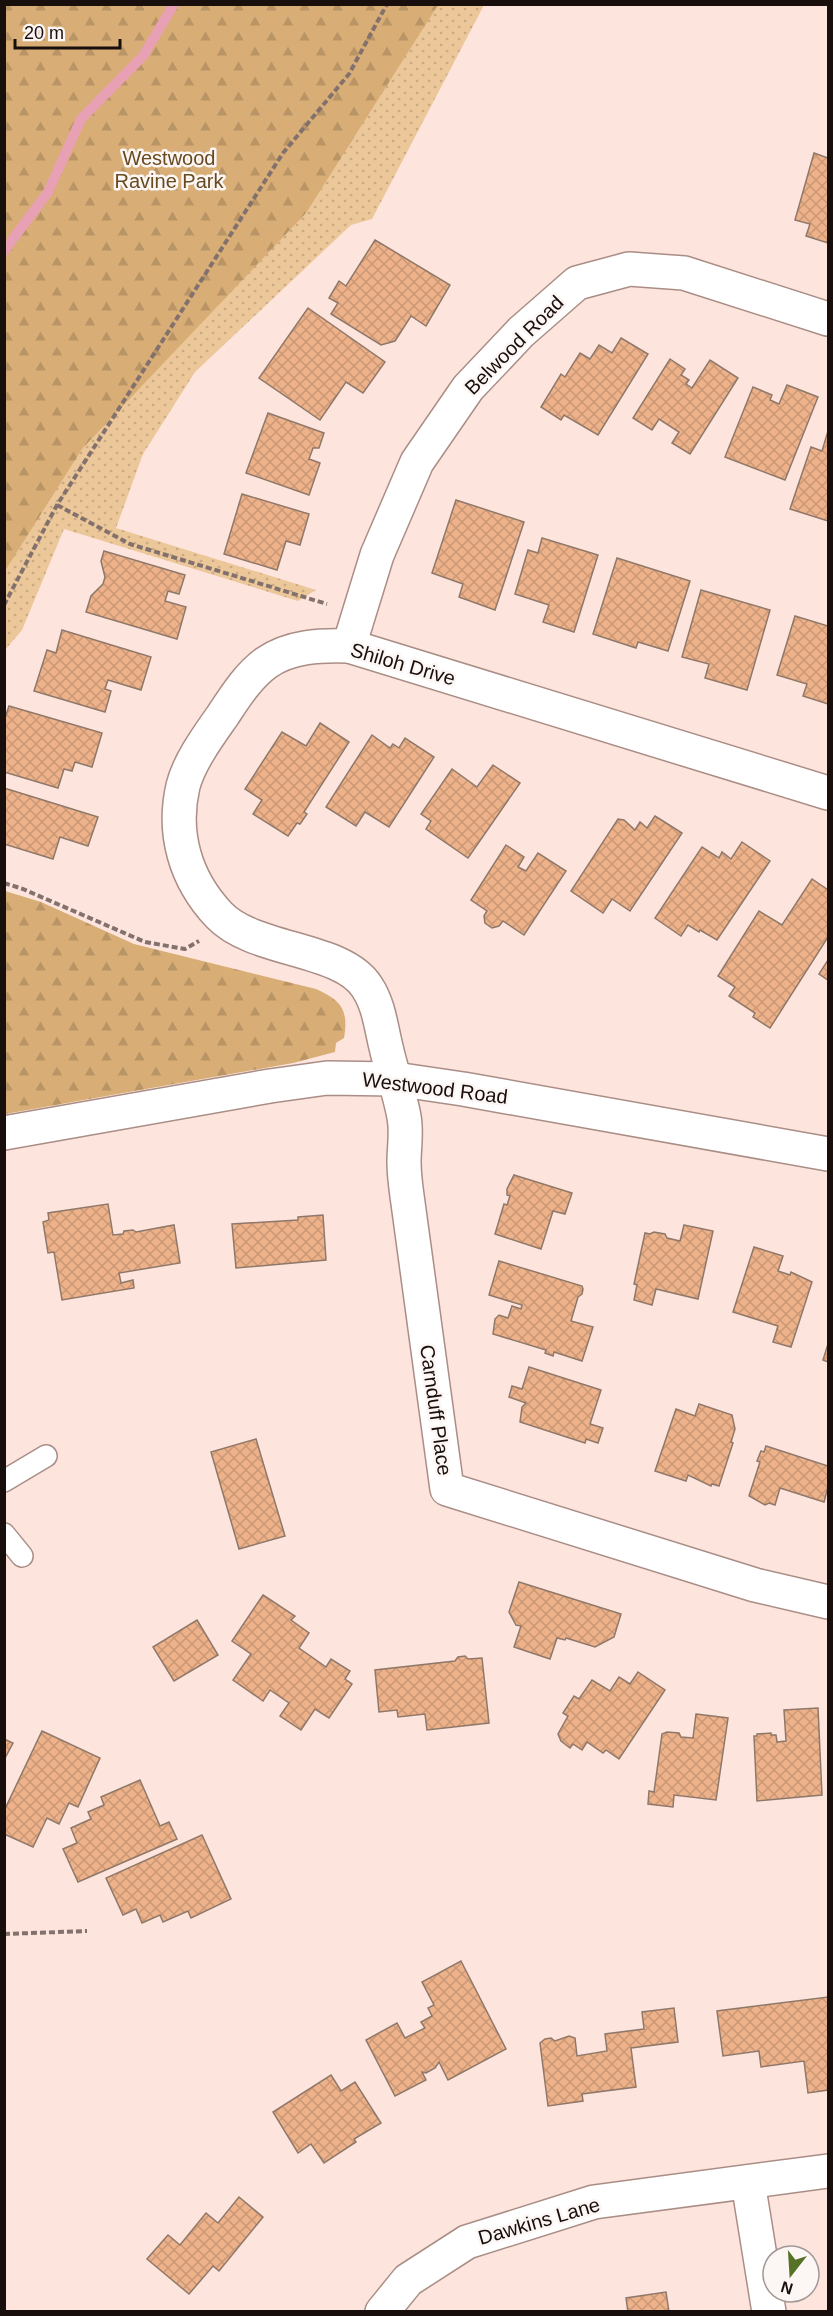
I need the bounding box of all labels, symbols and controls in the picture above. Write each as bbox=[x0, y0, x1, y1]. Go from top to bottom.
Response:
scale bar bbox=[15, 12, 120, 50]
text: 20 m bbox=[24, 23, 64, 43]
park label: Westwood Ravine Park bbox=[115, 147, 224, 192]
street label: Belwood Road bbox=[460, 291, 568, 399]
street label: Shiloh Drive bbox=[348, 639, 458, 689]
street label: Westwood Road bbox=[361, 1068, 509, 1108]
street label: Carnduff Place bbox=[416, 1343, 456, 1477]
street label: Dawkins Lane bbox=[476, 2193, 602, 2249]
north arrow bbox=[761, 2244, 821, 2304]
text: N bbox=[779, 2278, 795, 2298]

